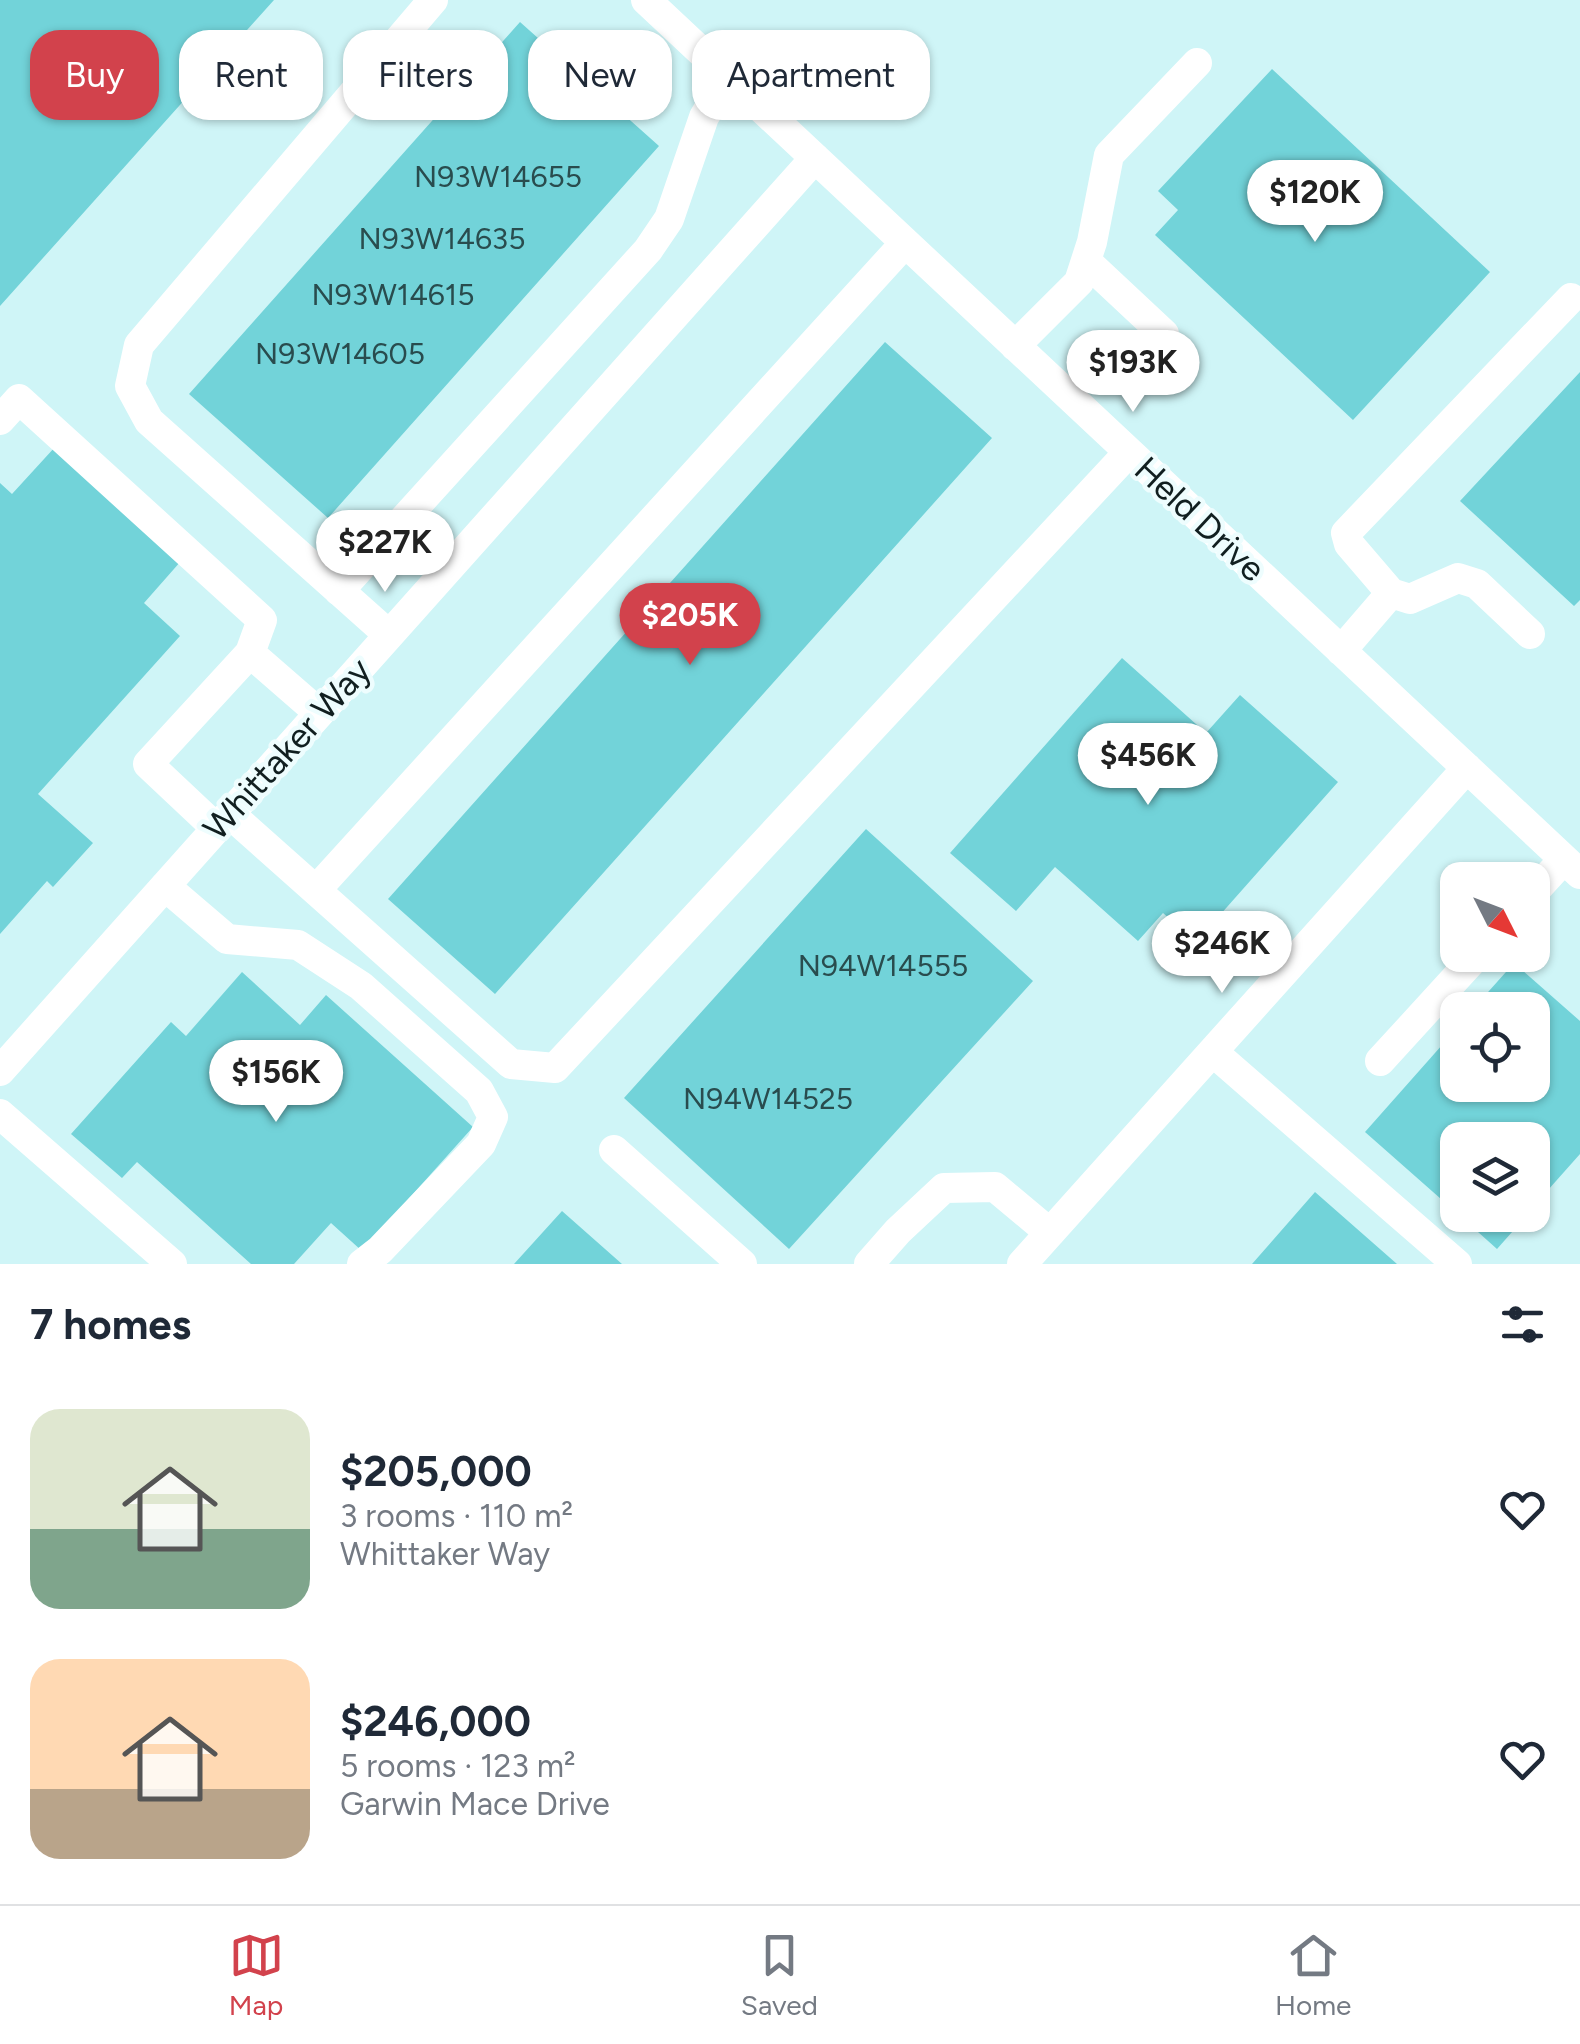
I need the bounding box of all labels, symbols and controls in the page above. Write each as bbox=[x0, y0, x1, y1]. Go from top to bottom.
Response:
chip: Buy bbox=[30, 30, 159, 120]
chip: Rent bbox=[179, 30, 323, 120]
chip: Filters bbox=[343, 30, 508, 120]
chip: New bbox=[528, 30, 672, 120]
chip: Apartment bbox=[692, 30, 930, 120]
house number: N93W14655 bbox=[414, 158, 582, 195]
pin: $120K bbox=[1245, 160, 1385, 245]
text: $120K bbox=[1269, 173, 1361, 211]
house number: N93W14635 bbox=[359, 220, 525, 257]
house number: N93W14615 bbox=[312, 276, 474, 313]
pin: $193K bbox=[1063, 330, 1203, 415]
house number: N93W14605 bbox=[255, 335, 425, 372]
text: $193K bbox=[1089, 343, 1177, 381]
street label: Held Drive bbox=[1126, 448, 1274, 590]
pin: $227K bbox=[315, 510, 455, 595]
text: $227K bbox=[338, 523, 432, 561]
pin: $205K bbox=[620, 583, 760, 668]
text: $205K bbox=[642, 596, 738, 634]
street label: Whittaker Way bbox=[195, 649, 380, 848]
pin: $456K bbox=[1078, 723, 1218, 808]
text: $456K bbox=[1100, 736, 1196, 774]
north arrow bbox=[1440, 862, 1550, 972]
map controls bbox=[1440, 862, 1550, 1232]
pin: $246K bbox=[1152, 911, 1292, 996]
text: $246K bbox=[1174, 924, 1270, 962]
house number: N94W14555 bbox=[798, 947, 968, 984]
button: locate bbox=[1440, 992, 1550, 1102]
pin: $156K bbox=[206, 1040, 346, 1125]
text: $156K bbox=[231, 1053, 321, 1091]
house number: N94W14525 bbox=[683, 1080, 853, 1117]
button: layers bbox=[1440, 1122, 1550, 1232]
icon: filters bbox=[1495, 1297, 1550, 1352]
text: 7 homes bbox=[30, 1299, 191, 1350]
text: $205,000 bbox=[340, 1446, 532, 1497]
icon: home bbox=[110, 1449, 230, 1569]
icon: heart bbox=[1495, 1482, 1550, 1537]
text: 3 rooms · 110 m² bbox=[340, 1497, 573, 1535]
text: Whittaker Way bbox=[340, 1535, 550, 1573]
text: $246,000 bbox=[340, 1696, 531, 1747]
icon: home bbox=[110, 1699, 230, 1819]
icon: heart bbox=[1495, 1732, 1550, 1787]
text: 5 rooms · 123 m² bbox=[340, 1747, 576, 1785]
text: Garwin Mace Drive bbox=[340, 1785, 610, 1823]
tab: Map bbox=[229, 1928, 284, 2022]
tab: Saved bbox=[741, 1928, 818, 2022]
tab: Home bbox=[1275, 1928, 1351, 2022]

